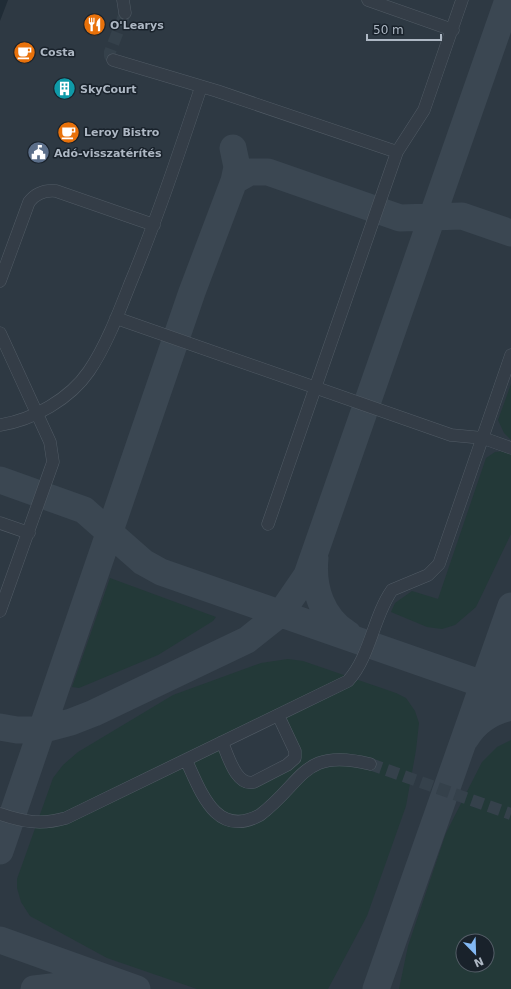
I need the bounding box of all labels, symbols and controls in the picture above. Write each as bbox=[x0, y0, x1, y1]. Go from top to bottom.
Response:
restaurant icon: O'Learys bbox=[82, 12, 108, 38]
scale bar bbox=[367, 16, 441, 42]
place label: O'Learys bbox=[110, 19, 164, 32]
text: 50 m bbox=[373, 23, 404, 37]
cafe icon: Costa bbox=[11, 39, 37, 65]
place label: Costa bbox=[40, 46, 75, 59]
building icon: SkyCourt bbox=[52, 76, 78, 102]
place label: SkyCourt bbox=[80, 83, 137, 96]
cafe icon: Leroy Bistro bbox=[56, 119, 82, 145]
place label: Leroy Bistro bbox=[84, 126, 160, 139]
public building icon: Adó-visszatérítés bbox=[26, 140, 52, 166]
place label: Adó-visszatérítés bbox=[54, 147, 162, 160]
north arrow bbox=[455, 933, 495, 973]
text: N bbox=[472, 954, 485, 970]

